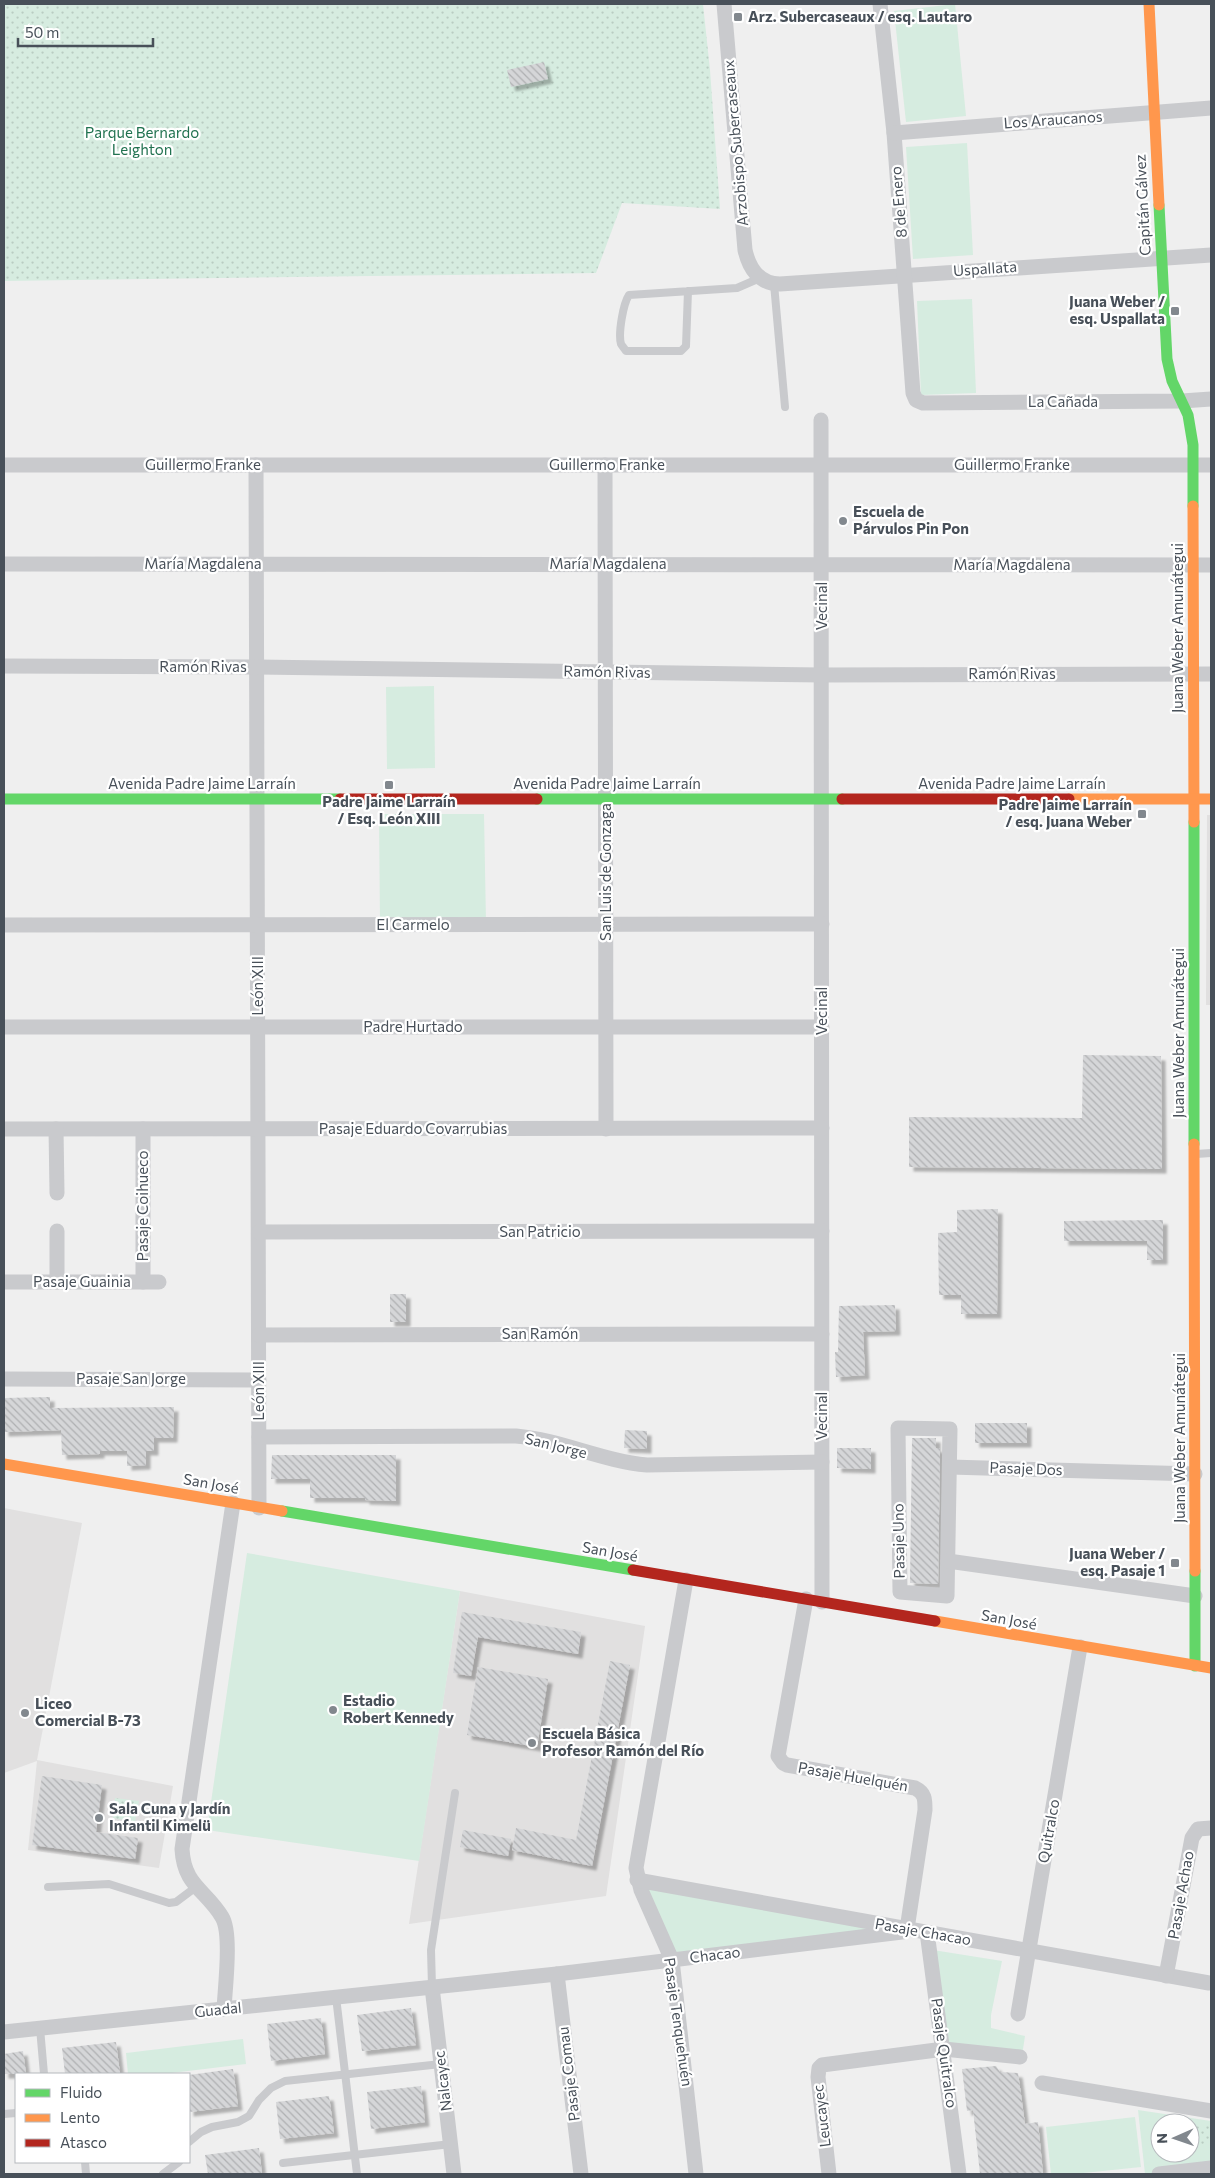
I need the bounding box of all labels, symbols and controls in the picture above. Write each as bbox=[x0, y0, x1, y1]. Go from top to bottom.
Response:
place label: Arz. Subercaseaux / esq. Lautaro bbox=[748, 7, 972, 25]
marker: Arz. Subercaseaux / esq. Lautaro bbox=[732, 11, 744, 23]
scale bar bbox=[18, 15, 152, 47]
text: 50 m bbox=[25, 23, 59, 41]
street label: Arzobispo Subercaseaux bbox=[719, 59, 751, 227]
street label: Los Araucanos bbox=[1003, 107, 1103, 131]
park label: Parque Bernardo Leighton bbox=[85, 123, 199, 158]
street label: Capitán Gálvez bbox=[1130, 154, 1154, 256]
street label: 8 de Enero bbox=[886, 166, 910, 239]
street label: Uspallata bbox=[952, 257, 1017, 279]
place label: Juana Weber / esq. Uspallata bbox=[1069, 292, 1165, 327]
marker: Juana Weber / esq. Uspallata bbox=[1169, 305, 1181, 317]
street label: La Cañada bbox=[1028, 392, 1098, 410]
street label: Guillermo Franke bbox=[145, 455, 261, 473]
street label: Guillermo Franke bbox=[549, 455, 665, 473]
street label: Guillermo Franke bbox=[954, 455, 1070, 473]
place label: Escuela de Párvulos Pin Pon bbox=[853, 502, 969, 537]
marker: Escuela de Párvulos Pin Pon bbox=[837, 515, 849, 527]
street label: Juana Weber Amunátegui bbox=[1168, 543, 1186, 713]
street label: María Magdalena bbox=[144, 554, 262, 572]
street label: María Magdalena bbox=[549, 554, 667, 572]
street label: María Magdalena bbox=[953, 555, 1071, 573]
street label: Vecinal bbox=[812, 582, 830, 630]
street label: Ramón Rivas bbox=[159, 657, 247, 675]
street label: Ramón Rivas bbox=[563, 661, 651, 681]
street label: Ramón Rivas bbox=[968, 664, 1056, 682]
street label: Avenida Padre Jaime Larraín bbox=[108, 774, 296, 792]
street label: Avenida Padre Jaime Larraín bbox=[513, 774, 701, 792]
street label: Avenida Padre Jaime Larraín bbox=[918, 774, 1106, 792]
marker: Padre Jaime Larraín / Esq. León XIII bbox=[383, 779, 395, 791]
place label: Padre Jaime Larraín / Esq. León XIII bbox=[322, 792, 456, 827]
place label: Padre Jaime Larraín / esq. Juana Weber bbox=[999, 795, 1132, 830]
street label: San Luis de Gonzaga bbox=[596, 803, 614, 941]
marker: Padre Jaime Larraín / esq. Juana Weber bbox=[1136, 808, 1148, 820]
street label: El Carmelo bbox=[376, 915, 450, 933]
street label: Juana Weber Amunátegui bbox=[1169, 948, 1187, 1118]
street label: León XIII bbox=[248, 956, 266, 1016]
street label: Vecinal bbox=[812, 987, 830, 1035]
street label: Padre Hurtado bbox=[363, 1017, 463, 1035]
street label: Pasaje Eduardo Covarrubias bbox=[319, 1119, 508, 1137]
street label: Pasaje Coihueco bbox=[133, 1151, 151, 1261]
street label: San Patricio bbox=[499, 1222, 581, 1240]
street label: Pasaje Guainia bbox=[33, 1272, 131, 1290]
street label: San Ramón bbox=[502, 1324, 578, 1342]
street label: Juana Weber Amunátegui bbox=[1170, 1353, 1188, 1523]
street label: León XIII bbox=[249, 1361, 267, 1421]
street label: Pasaje San Jorge bbox=[76, 1369, 186, 1387]
street label: Vecinal bbox=[812, 1392, 830, 1440]
street label: San Jorge bbox=[523, 1429, 589, 1461]
street label: Pasaje Dos bbox=[989, 1458, 1063, 1478]
street label: San José bbox=[182, 1469, 240, 1497]
street label: Pasaje Uno bbox=[888, 1503, 908, 1579]
street label: San José bbox=[581, 1537, 639, 1565]
place label: Juana Weber / esq. Pasaje 1 bbox=[1069, 1544, 1165, 1579]
marker: Juana Weber / esq. Pasaje 1 bbox=[1169, 1557, 1181, 1569]
street label: San José bbox=[980, 1605, 1038, 1633]
place label: Estadio Robert Kennedy bbox=[343, 1691, 455, 1726]
place label: Liceo Comercial B-73 bbox=[35, 1694, 141, 1729]
marker: Estadio Robert Kennedy bbox=[327, 1704, 339, 1716]
marker: Liceo Comercial B-73 bbox=[19, 1707, 31, 1719]
place label: Escuela Básica Profesor Ramón del Río bbox=[542, 1724, 704, 1759]
marker: Escuela Básica Profesor Ramón del Río bbox=[526, 1737, 538, 1749]
street label: Pasaje Huelquén bbox=[797, 1757, 910, 1795]
street label: Quitralco bbox=[1034, 1797, 1062, 1864]
place label: Sala Cuna y Jardín Infantil Kimelü bbox=[109, 1799, 230, 1834]
marker: Sala Cuna y Jardín Infantil Kimelü bbox=[93, 1812, 105, 1824]
street label: Pasaje Achao bbox=[1163, 1849, 1197, 1940]
street label: Pasaje Chacao bbox=[874, 1914, 973, 1948]
street label: Chacao bbox=[688, 1942, 741, 1966]
street label: Pasaje Tenquehuén bbox=[661, 1956, 697, 2088]
street label: Pasaje Quitralco bbox=[928, 1997, 962, 2109]
street label: Guadal bbox=[193, 1998, 242, 2020]
street label: Pasaje Comau bbox=[553, 2026, 583, 2122]
street label: Nalcayec bbox=[429, 2050, 455, 2112]
legend bbox=[15, 2073, 190, 2163]
text: Fluido bbox=[60, 2083, 102, 2101]
street label: Leucayec bbox=[808, 2084, 834, 2148]
text: Lento bbox=[60, 2108, 100, 2126]
north arrow bbox=[1150, 2113, 1200, 2163]
text: Atasco bbox=[60, 2133, 107, 2151]
text: N bbox=[1153, 2133, 1170, 2144]

